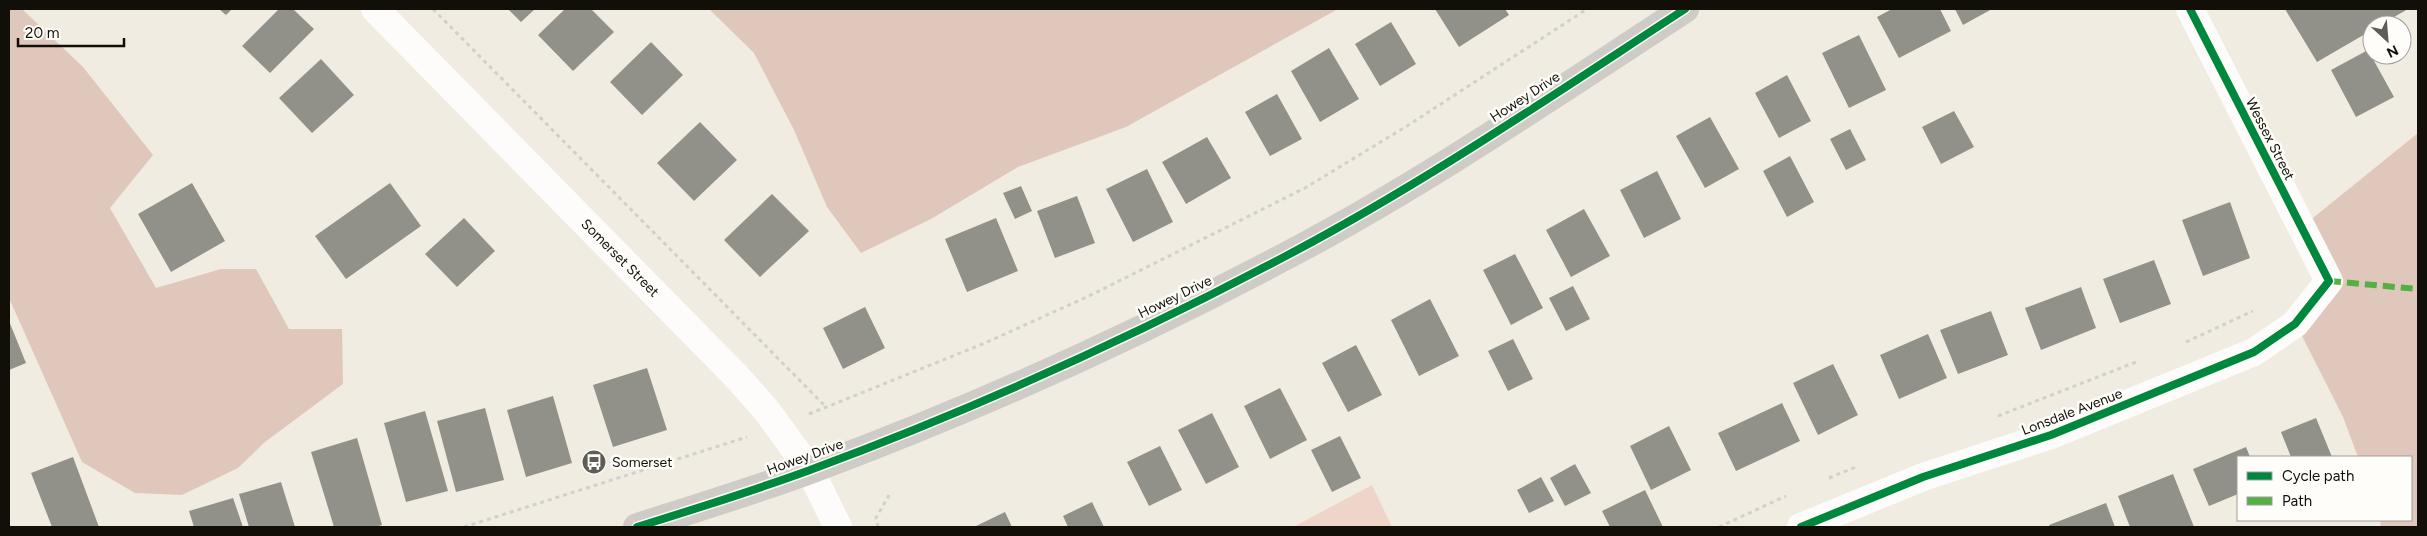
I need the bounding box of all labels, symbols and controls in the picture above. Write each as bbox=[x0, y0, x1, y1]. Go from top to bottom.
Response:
scale bar bbox=[18, 15, 124, 47]
north arrow bbox=[2362, 15, 2412, 65]
text: 20 m bbox=[25, 24, 59, 42]
text: N bbox=[2384, 41, 2401, 61]
street label: Howey Drive bbox=[1487, 68, 1563, 126]
street label: Wessex Street bbox=[2242, 95, 2298, 183]
street label: Somerset Street bbox=[578, 216, 662, 300]
street label: Howey Drive bbox=[1135, 272, 1215, 322]
street label: Lonsdale Avenue bbox=[2019, 385, 2125, 439]
street label: Howey Drive bbox=[765, 435, 846, 479]
bus stop icon: Somerset bbox=[581, 449, 607, 475]
place label: Somerset bbox=[612, 454, 672, 471]
legend bbox=[2237, 456, 2412, 521]
text: Cycle path bbox=[2282, 467, 2354, 485]
text: Path bbox=[2282, 492, 2312, 510]

